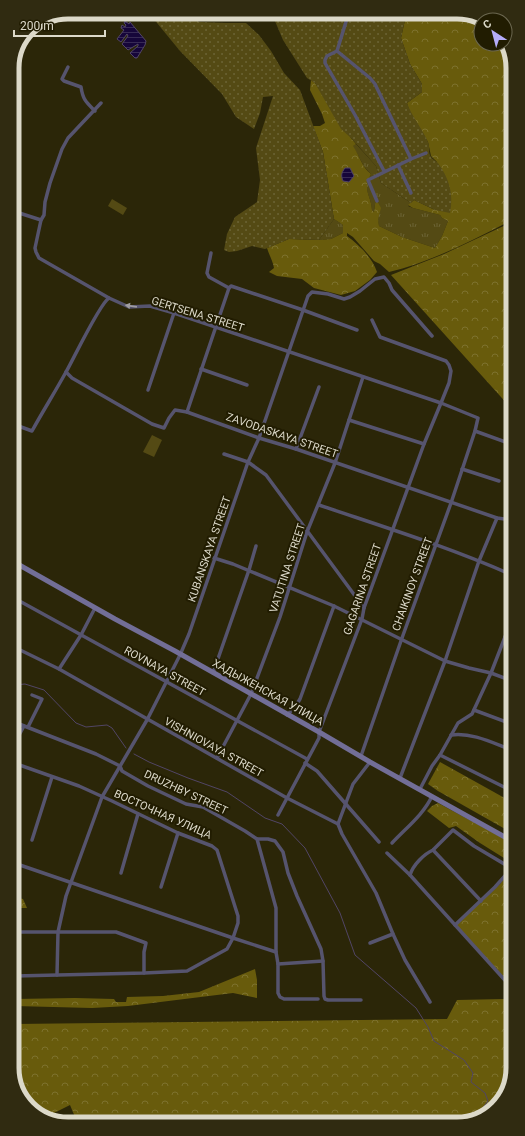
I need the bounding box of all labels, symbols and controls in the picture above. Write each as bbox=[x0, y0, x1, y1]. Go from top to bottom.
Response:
scale bar bbox=[14, 12, 105, 38]
north arrow bbox=[473, 12, 513, 52]
text: С bbox=[481, 17, 494, 32]
text: 200 m bbox=[20, 19, 54, 33]
street label: GERTSENA STREET bbox=[150, 294, 246, 335]
one-way arrow bbox=[125, 303, 138, 309]
street label: ZAVODASKAYA STREET bbox=[224, 410, 340, 461]
street label: KUBANSKAYA STREET bbox=[185, 494, 234, 604]
street label: VATUTINA STREET bbox=[267, 521, 308, 614]
street label: CHAIKINOY STREET bbox=[389, 535, 436, 633]
street label: GAGARINA STREET bbox=[341, 541, 384, 637]
street label: ROVNAYA STREET bbox=[122, 644, 208, 699]
street label: ХАДЫЖЕНСКАЯ УЛИЦА bbox=[210, 656, 326, 729]
street label: VISHNIOVAYA STREET bbox=[162, 715, 266, 780]
street label: DRUZHBY STREET bbox=[142, 767, 230, 818]
street label: ВОСТОЧНАЯ УЛИЦА bbox=[112, 787, 214, 842]

